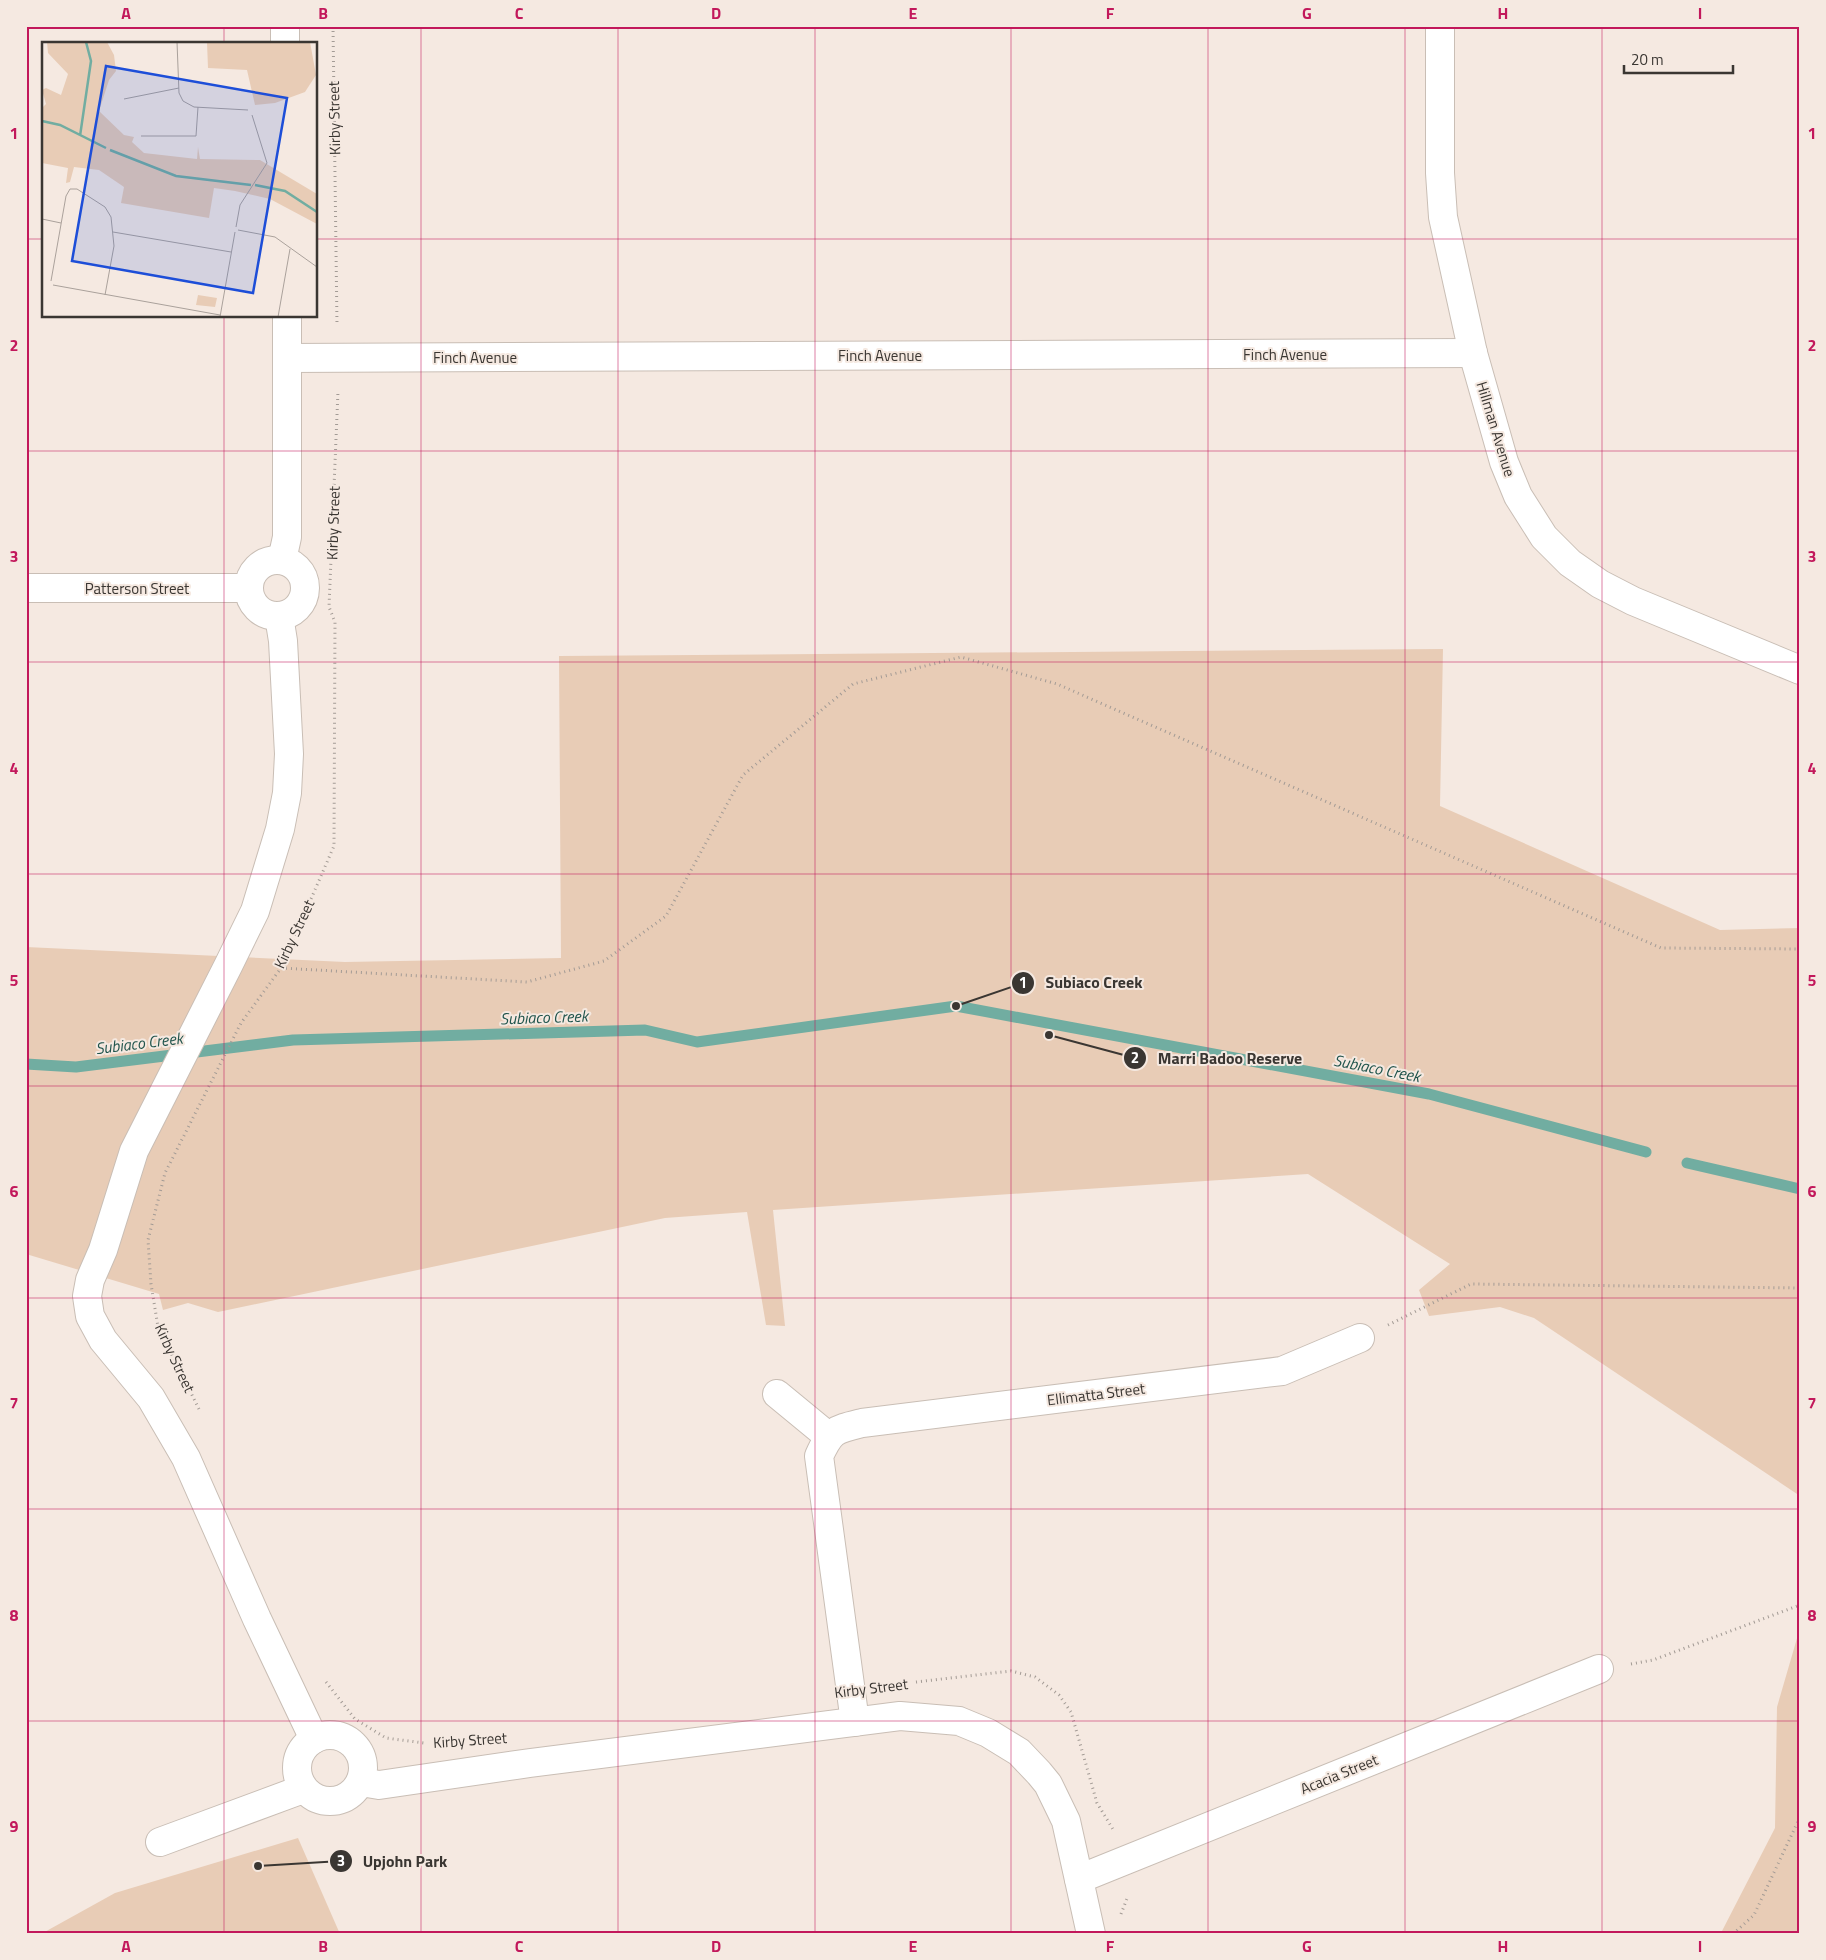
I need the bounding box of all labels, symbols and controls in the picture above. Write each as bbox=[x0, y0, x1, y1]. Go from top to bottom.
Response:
text: A bbox=[121, 1, 131, 25]
text: B bbox=[318, 1, 328, 25]
text: C bbox=[515, 1, 524, 25]
text: D bbox=[711, 1, 721, 25]
text: E bbox=[909, 1, 918, 25]
text: F bbox=[1106, 1, 1115, 25]
text: G bbox=[1302, 1, 1312, 25]
text: H bbox=[1498, 1, 1508, 25]
text: I bbox=[1698, 1, 1702, 25]
inset map bbox=[42, 42, 318, 318]
scale bar bbox=[1624, 42, 1732, 74]
text: 20 m bbox=[1631, 48, 1664, 71]
street label: Kirby Street bbox=[322, 80, 346, 155]
text: 1 bbox=[10, 121, 18, 145]
text: 1 bbox=[1808, 121, 1816, 145]
text: 2 bbox=[10, 333, 18, 357]
text: 2 bbox=[1808, 333, 1816, 357]
street label: Finch Avenue bbox=[1243, 343, 1327, 366]
street label: Finch Avenue bbox=[838, 344, 922, 367]
street label: Finch Avenue bbox=[433, 346, 517, 369]
street label: Hillman Avenue bbox=[1471, 378, 1521, 480]
street label: Kirby Street bbox=[320, 485, 346, 560]
text: 3 bbox=[10, 544, 18, 568]
text: 3 bbox=[1808, 544, 1816, 568]
street label: Patterson Street bbox=[85, 577, 190, 600]
text: 4 bbox=[10, 756, 19, 780]
text: 4 bbox=[1808, 756, 1817, 780]
street label: Kirby Street bbox=[268, 895, 320, 972]
callout: Subiaco Creek bbox=[1011, 967, 1152, 998]
text: 5 bbox=[10, 968, 19, 992]
text: 5 bbox=[1808, 968, 1817, 992]
text: Subiaco Creek bbox=[1046, 970, 1143, 994]
text: 1 bbox=[1019, 971, 1027, 994]
water label: Subiaco Creek bbox=[500, 1003, 590, 1031]
water label: Subiaco Creek bbox=[94, 1026, 186, 1060]
callout: Marri Badoo Reserve bbox=[1123, 1042, 1312, 1073]
text: 2 bbox=[1131, 1046, 1139, 1069]
text: Marri Badoo Reserve bbox=[1158, 1046, 1302, 1070]
water label: Subiaco Creek bbox=[1332, 1048, 1424, 1089]
text: 6 bbox=[10, 1179, 19, 1203]
text: 6 bbox=[1808, 1179, 1817, 1203]
street label: Kirby Street bbox=[149, 1320, 201, 1397]
street label: Ellimatta Street bbox=[1046, 1376, 1147, 1411]
text: 7 bbox=[10, 1391, 18, 1415]
text: 7 bbox=[1808, 1391, 1816, 1415]
text: 8 bbox=[10, 1603, 19, 1627]
text: 8 bbox=[1808, 1603, 1817, 1627]
street label: Kirby Street bbox=[833, 1672, 910, 1704]
street label: Kirby Street bbox=[432, 1726, 508, 1754]
street label: Acacia Street bbox=[1297, 1748, 1382, 1800]
text: 9 bbox=[10, 1814, 19, 1838]
text: 9 bbox=[1808, 1814, 1817, 1838]
callout: Upjohn Park bbox=[328, 1846, 458, 1877]
text: 3 bbox=[337, 1849, 345, 1872]
text: Upjohn Park bbox=[363, 1849, 448, 1873]
text: A bbox=[121, 1934, 131, 1958]
text: B bbox=[318, 1934, 328, 1958]
text: C bbox=[515, 1934, 524, 1958]
text: D bbox=[711, 1934, 721, 1958]
text: E bbox=[909, 1934, 918, 1958]
text: F bbox=[1106, 1934, 1115, 1958]
text: G bbox=[1302, 1934, 1312, 1958]
text: H bbox=[1498, 1934, 1508, 1958]
text: I bbox=[1698, 1934, 1702, 1958]

